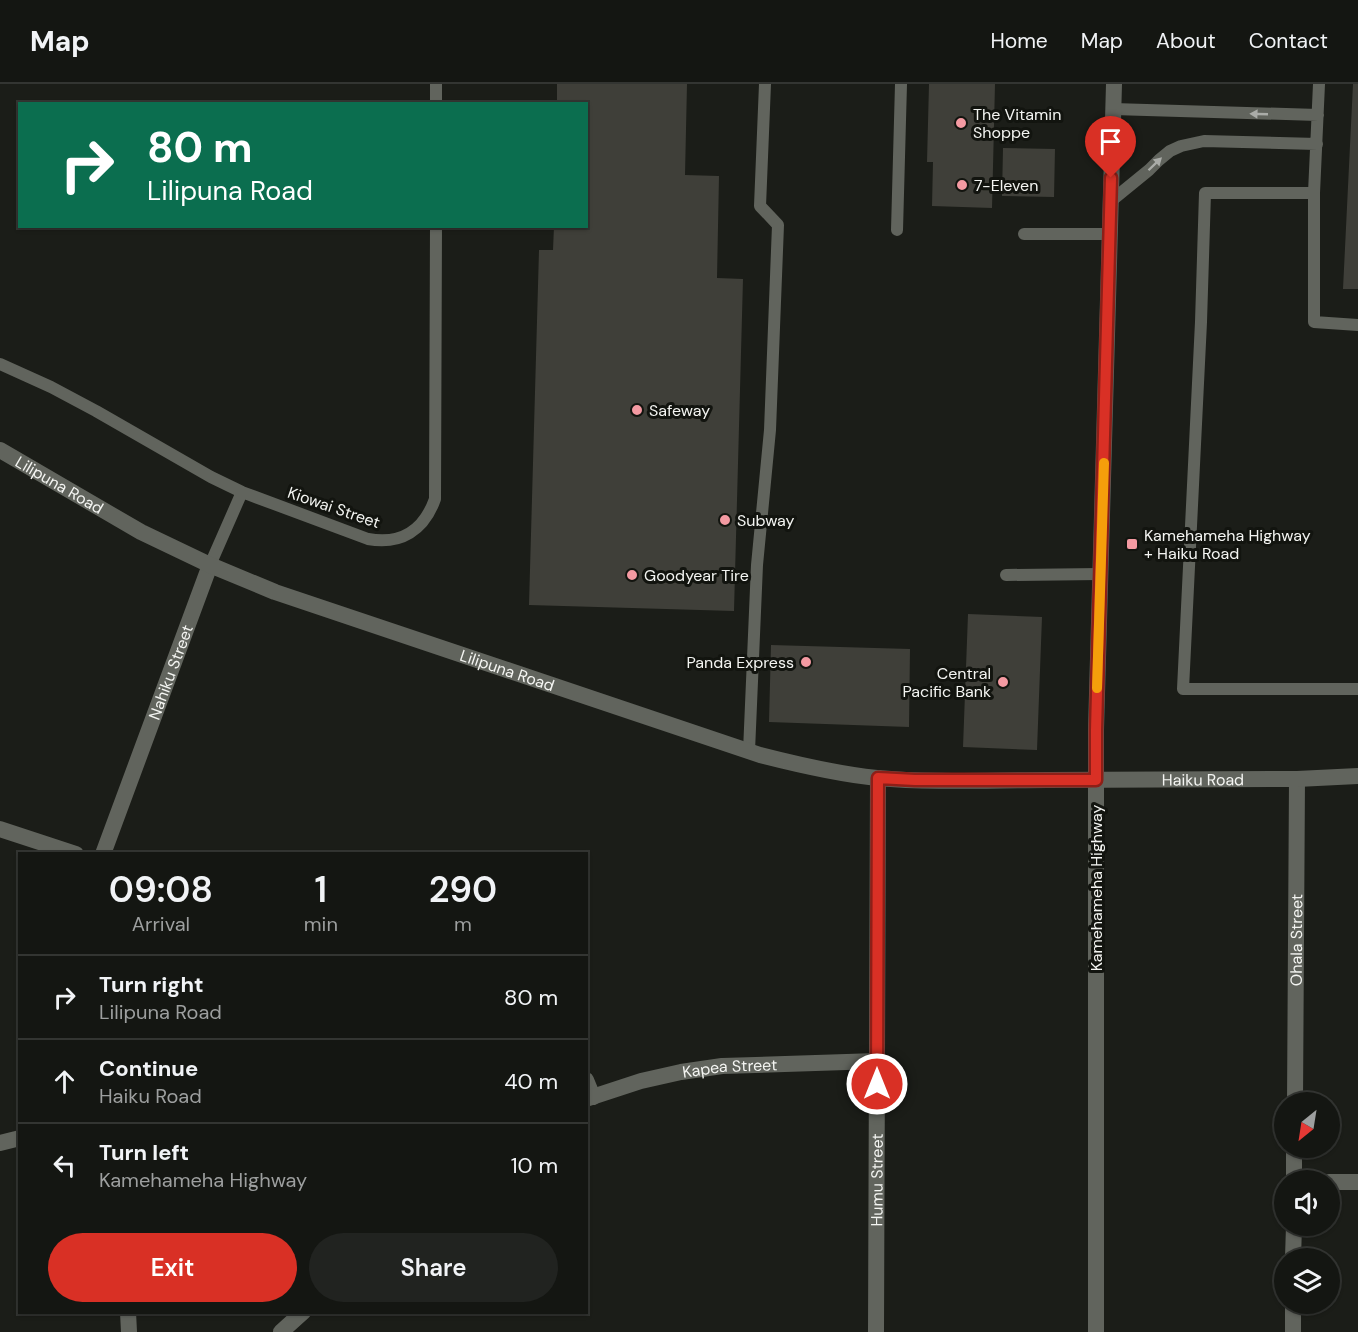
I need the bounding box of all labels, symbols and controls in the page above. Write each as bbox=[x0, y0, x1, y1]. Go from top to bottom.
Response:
text: Map bbox=[30, 23, 90, 60]
text: Home bbox=[990, 27, 1048, 55]
text: Map bbox=[1081, 27, 1123, 55]
text: About bbox=[1156, 27, 1216, 55]
text: Contact bbox=[1249, 27, 1328, 55]
place label: The Vitamin Shoppe bbox=[973, 104, 1061, 143]
one-way arrow bbox=[1250, 109, 1269, 118]
marker: The Vitamin Shoppe bbox=[954, 116, 968, 130]
pin bbox=[1085, 116, 1136, 178]
text: 80 m bbox=[147, 120, 253, 175]
icon: arrive bbox=[1094, 125, 1127, 158]
icon: right bbox=[48, 126, 126, 204]
one-way arrow bbox=[1148, 157, 1163, 171]
text: Lilipuna Road bbox=[147, 173, 313, 208]
place label: 7-Eleven bbox=[974, 175, 1038, 196]
marker: 7-Eleven bbox=[955, 178, 969, 192]
place label: Safeway bbox=[649, 400, 710, 421]
marker: Safeway bbox=[630, 403, 644, 417]
street label: Lilipuna Road bbox=[12, 451, 107, 519]
street label: Kiowai Street bbox=[285, 482, 383, 533]
place label: Subway bbox=[737, 510, 795, 531]
marker: Subway bbox=[718, 513, 732, 527]
place label: Kamehameha Highway + Haiku Road bbox=[1144, 525, 1311, 564]
marker: Kamehameha Highway + Haiku Road bbox=[1125, 537, 1139, 551]
place label: Goodyear Tire bbox=[644, 565, 749, 586]
marker: Goodyear Tire bbox=[625, 568, 639, 582]
street label: Nahiku Street bbox=[144, 622, 198, 723]
street label: Lilipuna Road bbox=[457, 645, 557, 696]
place label: Panda Express bbox=[686, 652, 794, 673]
marker: Panda Express bbox=[799, 655, 813, 669]
place label: Central Pacific Bank bbox=[902, 663, 991, 702]
marker: Central Pacific Bank bbox=[996, 675, 1010, 689]
street label: Haiku Road bbox=[1162, 769, 1244, 791]
street label: Kamehameha Highway bbox=[1086, 805, 1107, 971]
text: 09:08 bbox=[109, 866, 213, 913]
text: 1 bbox=[315, 866, 327, 913]
text: 290 bbox=[429, 866, 497, 913]
street label: Ohala Street bbox=[1286, 894, 1307, 986]
text: Arrival bbox=[132, 911, 190, 937]
text: min bbox=[304, 911, 338, 937]
text: m bbox=[454, 911, 472, 937]
text: Turn right bbox=[99, 970, 204, 999]
icon: right bbox=[48, 981, 81, 1014]
text: 80 m bbox=[504, 983, 558, 1012]
text: Lilipuna Road bbox=[99, 999, 222, 1025]
position arrow bbox=[845, 1052, 909, 1116]
text: Continue bbox=[99, 1054, 198, 1083]
street label: Kapea Street bbox=[681, 1054, 778, 1083]
icon: ahead bbox=[48, 1065, 81, 1098]
text: 40 m bbox=[504, 1067, 558, 1096]
text: Haiku Road bbox=[99, 1083, 202, 1109]
north arrow bbox=[1274, 1092, 1340, 1158]
map controls bbox=[1274, 1092, 1340, 1314]
street label: Humu Street bbox=[866, 1133, 888, 1227]
text: Turn left bbox=[99, 1138, 189, 1167]
icon: left bbox=[48, 1149, 81, 1182]
text: 10 m bbox=[511, 1151, 558, 1180]
text: Kamehameha Highway bbox=[99, 1167, 307, 1193]
button: sound bbox=[1274, 1170, 1340, 1236]
button: Exit bbox=[48, 1233, 297, 1302]
button: Share bbox=[309, 1233, 558, 1302]
button: layers bbox=[1274, 1248, 1340, 1314]

